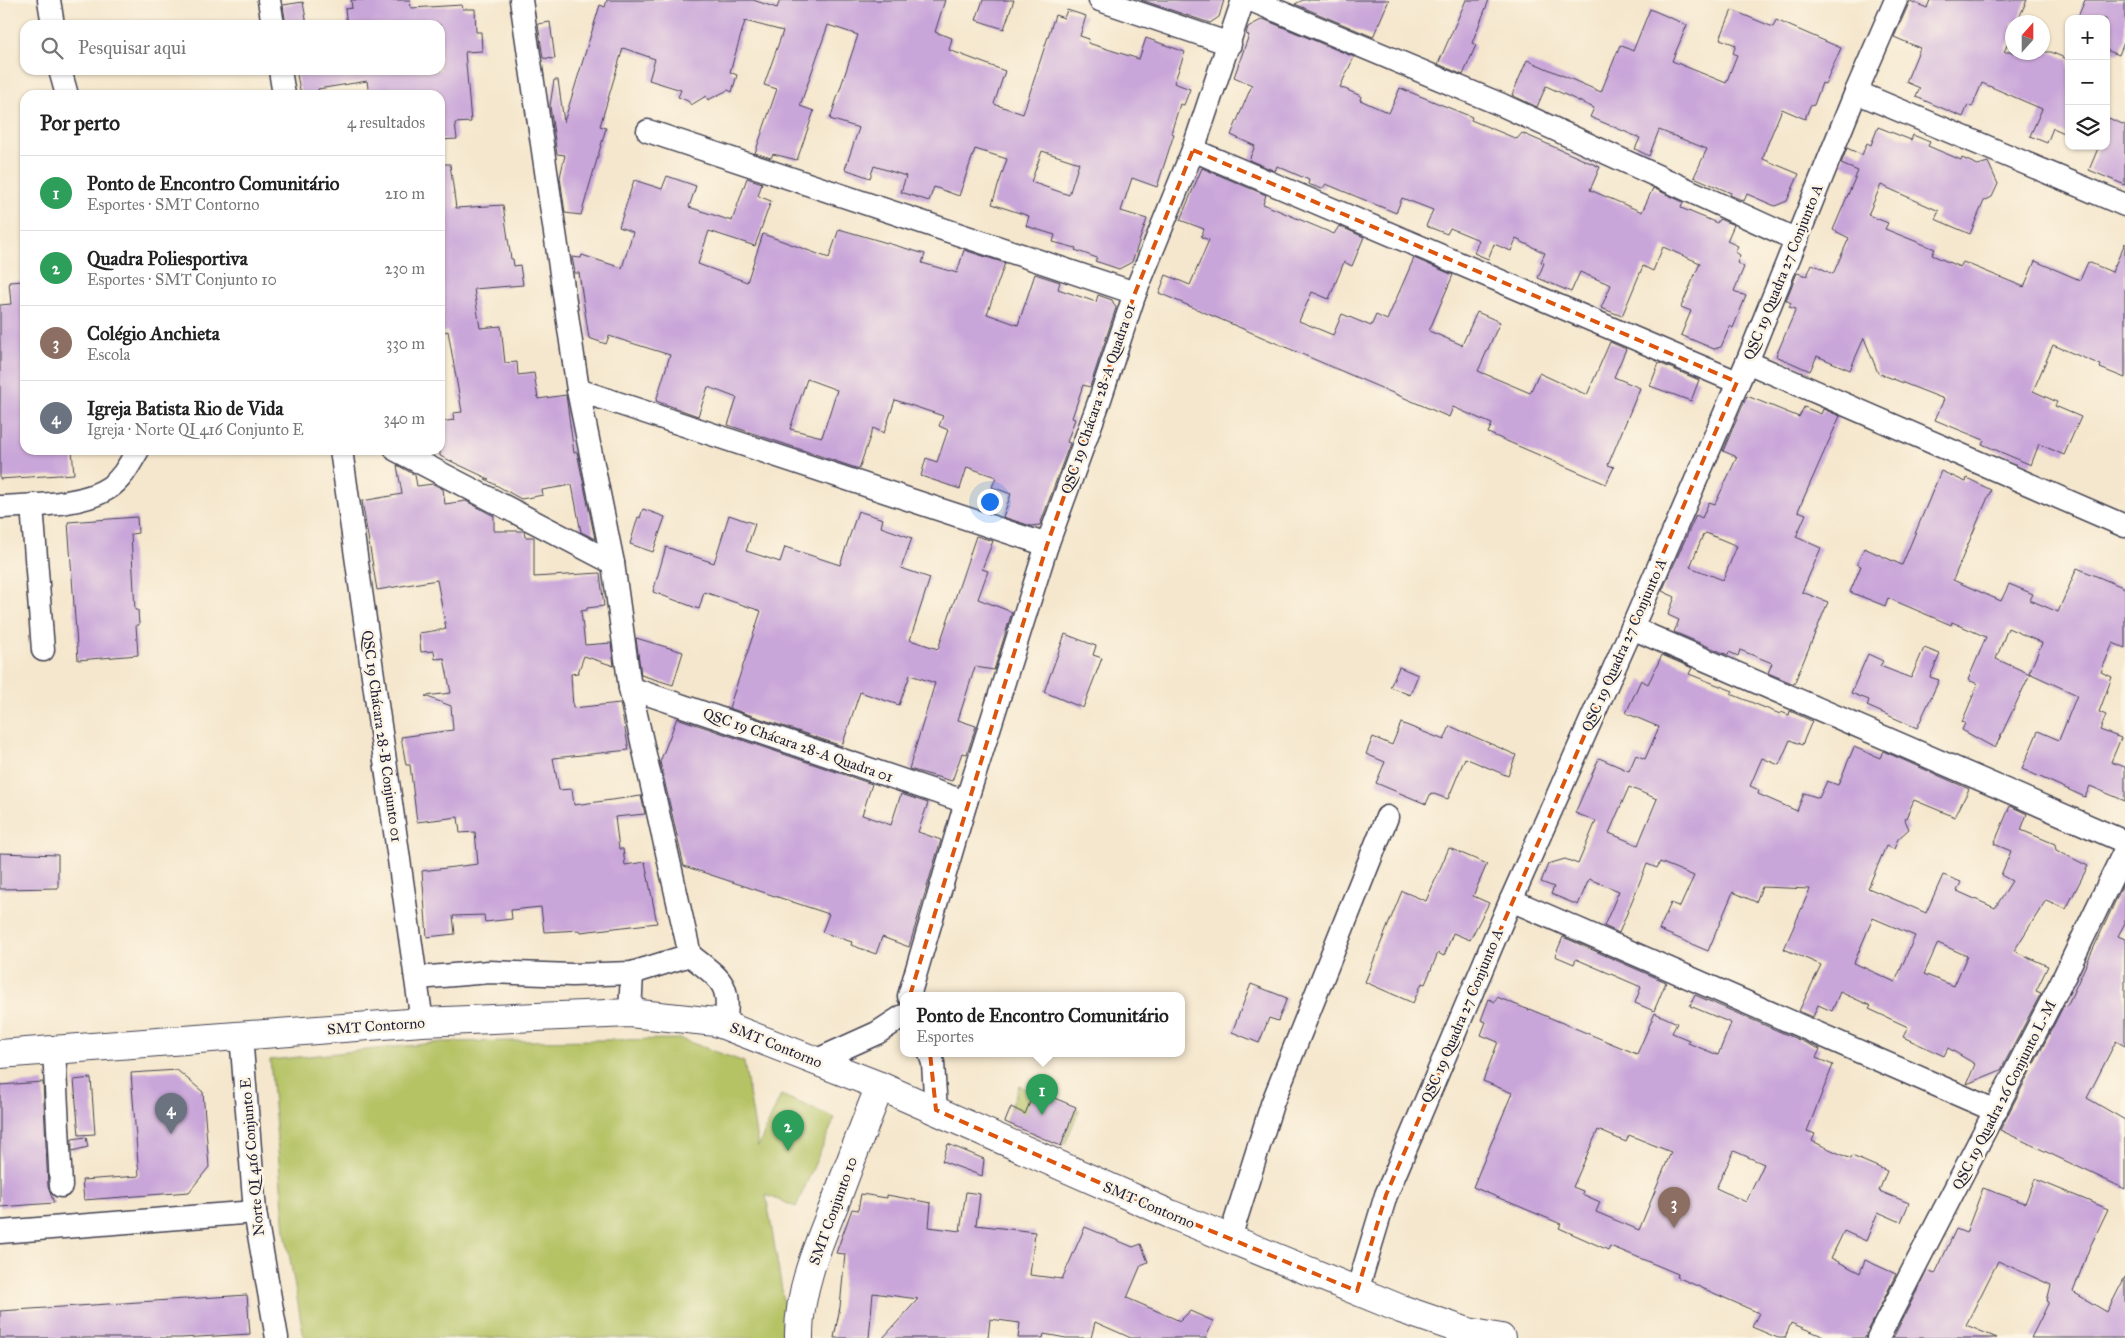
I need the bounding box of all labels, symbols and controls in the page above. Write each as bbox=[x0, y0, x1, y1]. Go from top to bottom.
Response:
north arrow bbox=[2005, 15, 2050, 60]
map controls bbox=[2065, 15, 2110, 150]
button: + bbox=[2065, 15, 2110, 60]
search box bbox=[20, 20, 445, 75]
icon: search bbox=[38, 34, 66, 62]
text: Pesquisar aqui bbox=[78, 36, 186, 59]
button: − bbox=[2065, 60, 2110, 105]
button: layers bbox=[2065, 105, 2110, 150]
text: Por perto bbox=[40, 110, 120, 136]
text: 4 resultados bbox=[347, 113, 425, 132]
text: Ponto de Encontro Comunitário bbox=[87, 172, 340, 195]
street label: QSC 19 Quadra 27 Conjunto A bbox=[1739, 182, 1827, 362]
text: 1 bbox=[53, 184, 59, 203]
text: 210 m bbox=[385, 184, 425, 203]
text: Esportes · SMT Contorno bbox=[87, 195, 259, 214]
text: Quadra Poliesportiva bbox=[87, 247, 248, 270]
text: 2 bbox=[52, 259, 60, 278]
text: 230 m bbox=[385, 259, 425, 278]
text: Esportes · SMT Conjunto 10 bbox=[87, 270, 277, 289]
street label: QSC 19 Chácara 28-A Quadra 01 bbox=[1057, 302, 1139, 496]
text: Colégio Anchieta bbox=[87, 322, 220, 345]
text: 3 bbox=[53, 334, 59, 353]
text: 330 m bbox=[386, 334, 425, 353]
text: Escola bbox=[87, 345, 130, 364]
text: Igreja Batista Rio de Vida bbox=[87, 397, 284, 420]
text: 4 bbox=[52, 409, 60, 428]
text: 340 m bbox=[383, 409, 425, 428]
text: Igreja · Norte QI 416 Conjunto E bbox=[87, 420, 304, 439]
your location bbox=[977, 489, 1003, 515]
street label: QSC 19 Quadra 27 Conjunto A bbox=[1578, 556, 1670, 734]
street label: QSC 19 Chácara 28-B Conjunto 01 bbox=[358, 629, 406, 843]
street label: QSC 19 Chácara 28-A Quadra 01 bbox=[701, 704, 895, 786]
street label: QSC 19 Quadra 27 Conjunto A bbox=[1417, 926, 1507, 1106]
popup bbox=[900, 992, 1185, 1057]
street label: QSC 19 Quadra 26 Conjunto L-M bbox=[1948, 997, 2060, 1193]
text: Ponto de Encontro Comunitário bbox=[916, 1004, 1169, 1027]
street label: SMT Contorno bbox=[327, 1014, 426, 1038]
street label: SMT Contorno bbox=[727, 1018, 825, 1072]
text: Esportes bbox=[916, 1027, 974, 1046]
pin: 1 bbox=[1026, 1074, 1058, 1115]
street label: Norte QI 416 Conjunto E bbox=[236, 1077, 268, 1237]
pin: 4 bbox=[155, 1093, 187, 1134]
pin: 2 bbox=[772, 1110, 804, 1151]
street label: SMT Conjunto 10 bbox=[805, 1154, 861, 1268]
street label: SMT Contorno bbox=[1100, 1178, 1198, 1233]
pin: 3 bbox=[1658, 1187, 1690, 1228]

